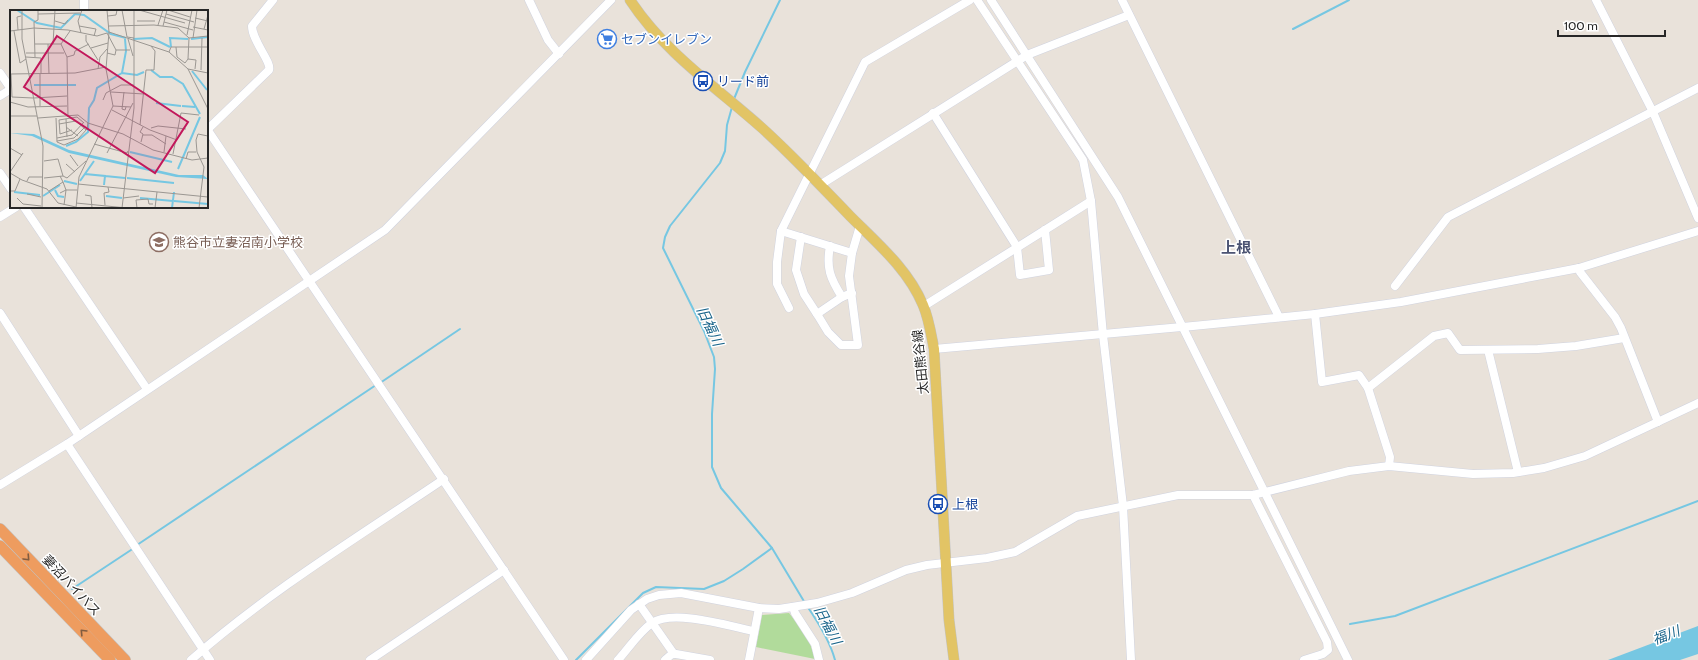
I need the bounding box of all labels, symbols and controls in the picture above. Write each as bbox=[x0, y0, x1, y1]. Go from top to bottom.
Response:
inset map bbox=[10, 10, 208, 208]
scale bar bbox=[1558, 12, 1665, 38]
text: 100 m bbox=[1564, 18, 1598, 33]
supermarket icon: セブンイレブン bbox=[596, 28, 618, 50]
place label: セブンイレブン bbox=[621, 31, 712, 47]
bus stop icon: リード前 bbox=[692, 70, 714, 92]
place label: リード前 bbox=[717, 73, 769, 89]
school or university icon: 熊谷市立妻沼南小学校 bbox=[148, 231, 170, 253]
place label: 熊谷市立妻沼南小学校 bbox=[173, 234, 303, 250]
district label: 上根 bbox=[1221, 239, 1251, 257]
water label: 旧福川 bbox=[693, 303, 728, 351]
street label: 太田熊谷線 bbox=[909, 329, 931, 395]
bus stop icon: 上根 bbox=[927, 493, 949, 515]
place label: 上根 bbox=[952, 496, 978, 512]
street label: 妻沼バイパス bbox=[40, 551, 104, 619]
one-way arrow bbox=[22, 553, 29, 560]
water label: 旧福川 bbox=[810, 602, 847, 650]
water label: 福川 bbox=[1650, 621, 1684, 648]
one-way arrow bbox=[80, 629, 88, 637]

